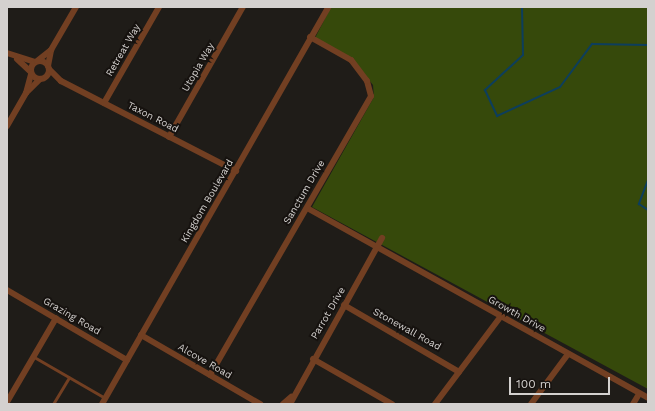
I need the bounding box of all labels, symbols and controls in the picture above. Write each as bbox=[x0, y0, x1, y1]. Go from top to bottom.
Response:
street label: Retreat Way bbox=[103, 22, 143, 78]
street label: Utopia Way bbox=[179, 40, 217, 94]
street label: Taxon Road bbox=[125, 99, 181, 135]
street label: Kingdom Boulevard bbox=[178, 157, 236, 245]
street label: Sanctum Drive bbox=[281, 158, 327, 226]
street label: Parrot Drive bbox=[308, 285, 348, 341]
street label: Growth Drive bbox=[486, 293, 548, 335]
street label: Grazing Road bbox=[41, 295, 103, 337]
street label: Stonewall Road bbox=[371, 305, 443, 353]
street label: Alcove Road bbox=[176, 341, 234, 381]
scale bar bbox=[511, 369, 612, 395]
text: 100 m bbox=[516, 377, 551, 391]

